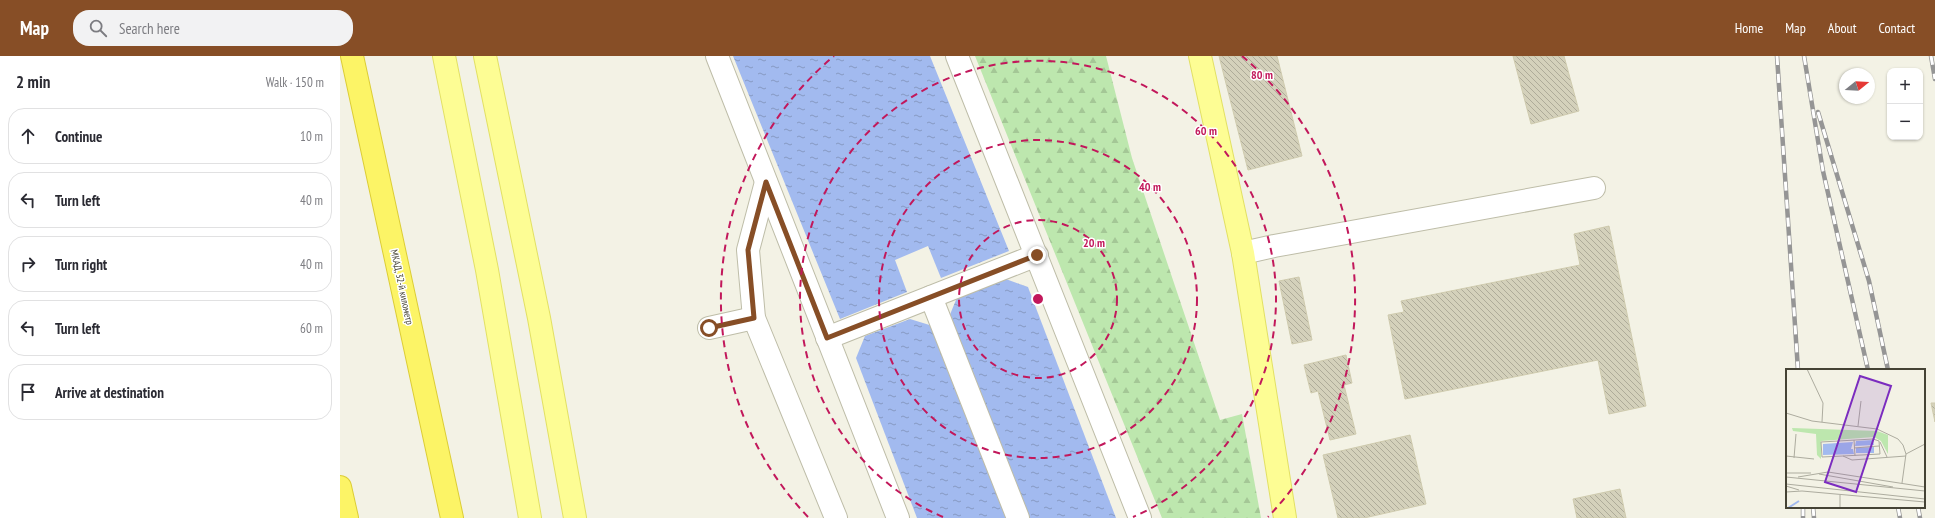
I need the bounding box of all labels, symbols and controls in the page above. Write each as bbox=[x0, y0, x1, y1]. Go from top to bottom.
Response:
search box bbox=[73, 10, 353, 46]
text: Map bbox=[20, 16, 49, 40]
icon: search bbox=[87, 17, 109, 39]
text: Search here bbox=[119, 19, 180, 38]
text: Home bbox=[1735, 19, 1763, 37]
text: Map bbox=[1785, 19, 1806, 37]
text: About bbox=[1828, 19, 1857, 37]
text: Contact bbox=[1879, 19, 1915, 37]
text: 80 m bbox=[1251, 67, 1273, 82]
north arrow bbox=[1839, 68, 1875, 104]
map controls bbox=[1887, 68, 1923, 140]
button: + bbox=[1887, 68, 1923, 104]
text: 2 min bbox=[16, 71, 50, 93]
text: Walk · 150 m bbox=[266, 74, 324, 91]
button: − bbox=[1887, 104, 1923, 140]
text: 60 m bbox=[1195, 123, 1217, 138]
icon: ahead bbox=[17, 125, 39, 147]
text: Continue bbox=[55, 127, 102, 146]
text: 10 m bbox=[300, 128, 323, 145]
text: 40 m bbox=[1139, 179, 1161, 194]
icon: left bbox=[17, 189, 39, 211]
text: Turn left bbox=[55, 191, 100, 210]
text: 40 m bbox=[300, 192, 323, 209]
text: 20 m bbox=[1083, 235, 1105, 250]
route end bbox=[1028, 246, 1046, 264]
street label: МКАД, 32-й километр bbox=[388, 248, 416, 326]
icon: right bbox=[17, 253, 39, 275]
text: Turn right bbox=[55, 255, 107, 274]
text: 40 m bbox=[300, 256, 323, 273]
centre of rings bbox=[1031, 292, 1045, 306]
icon: left bbox=[17, 317, 39, 339]
text: Turn left bbox=[55, 319, 100, 338]
route start bbox=[700, 319, 718, 337]
text: 60 m bbox=[300, 320, 323, 337]
inset map bbox=[1786, 369, 1925, 508]
icon: arrive bbox=[17, 381, 39, 403]
text: Arrive at destination bbox=[55, 383, 164, 402]

